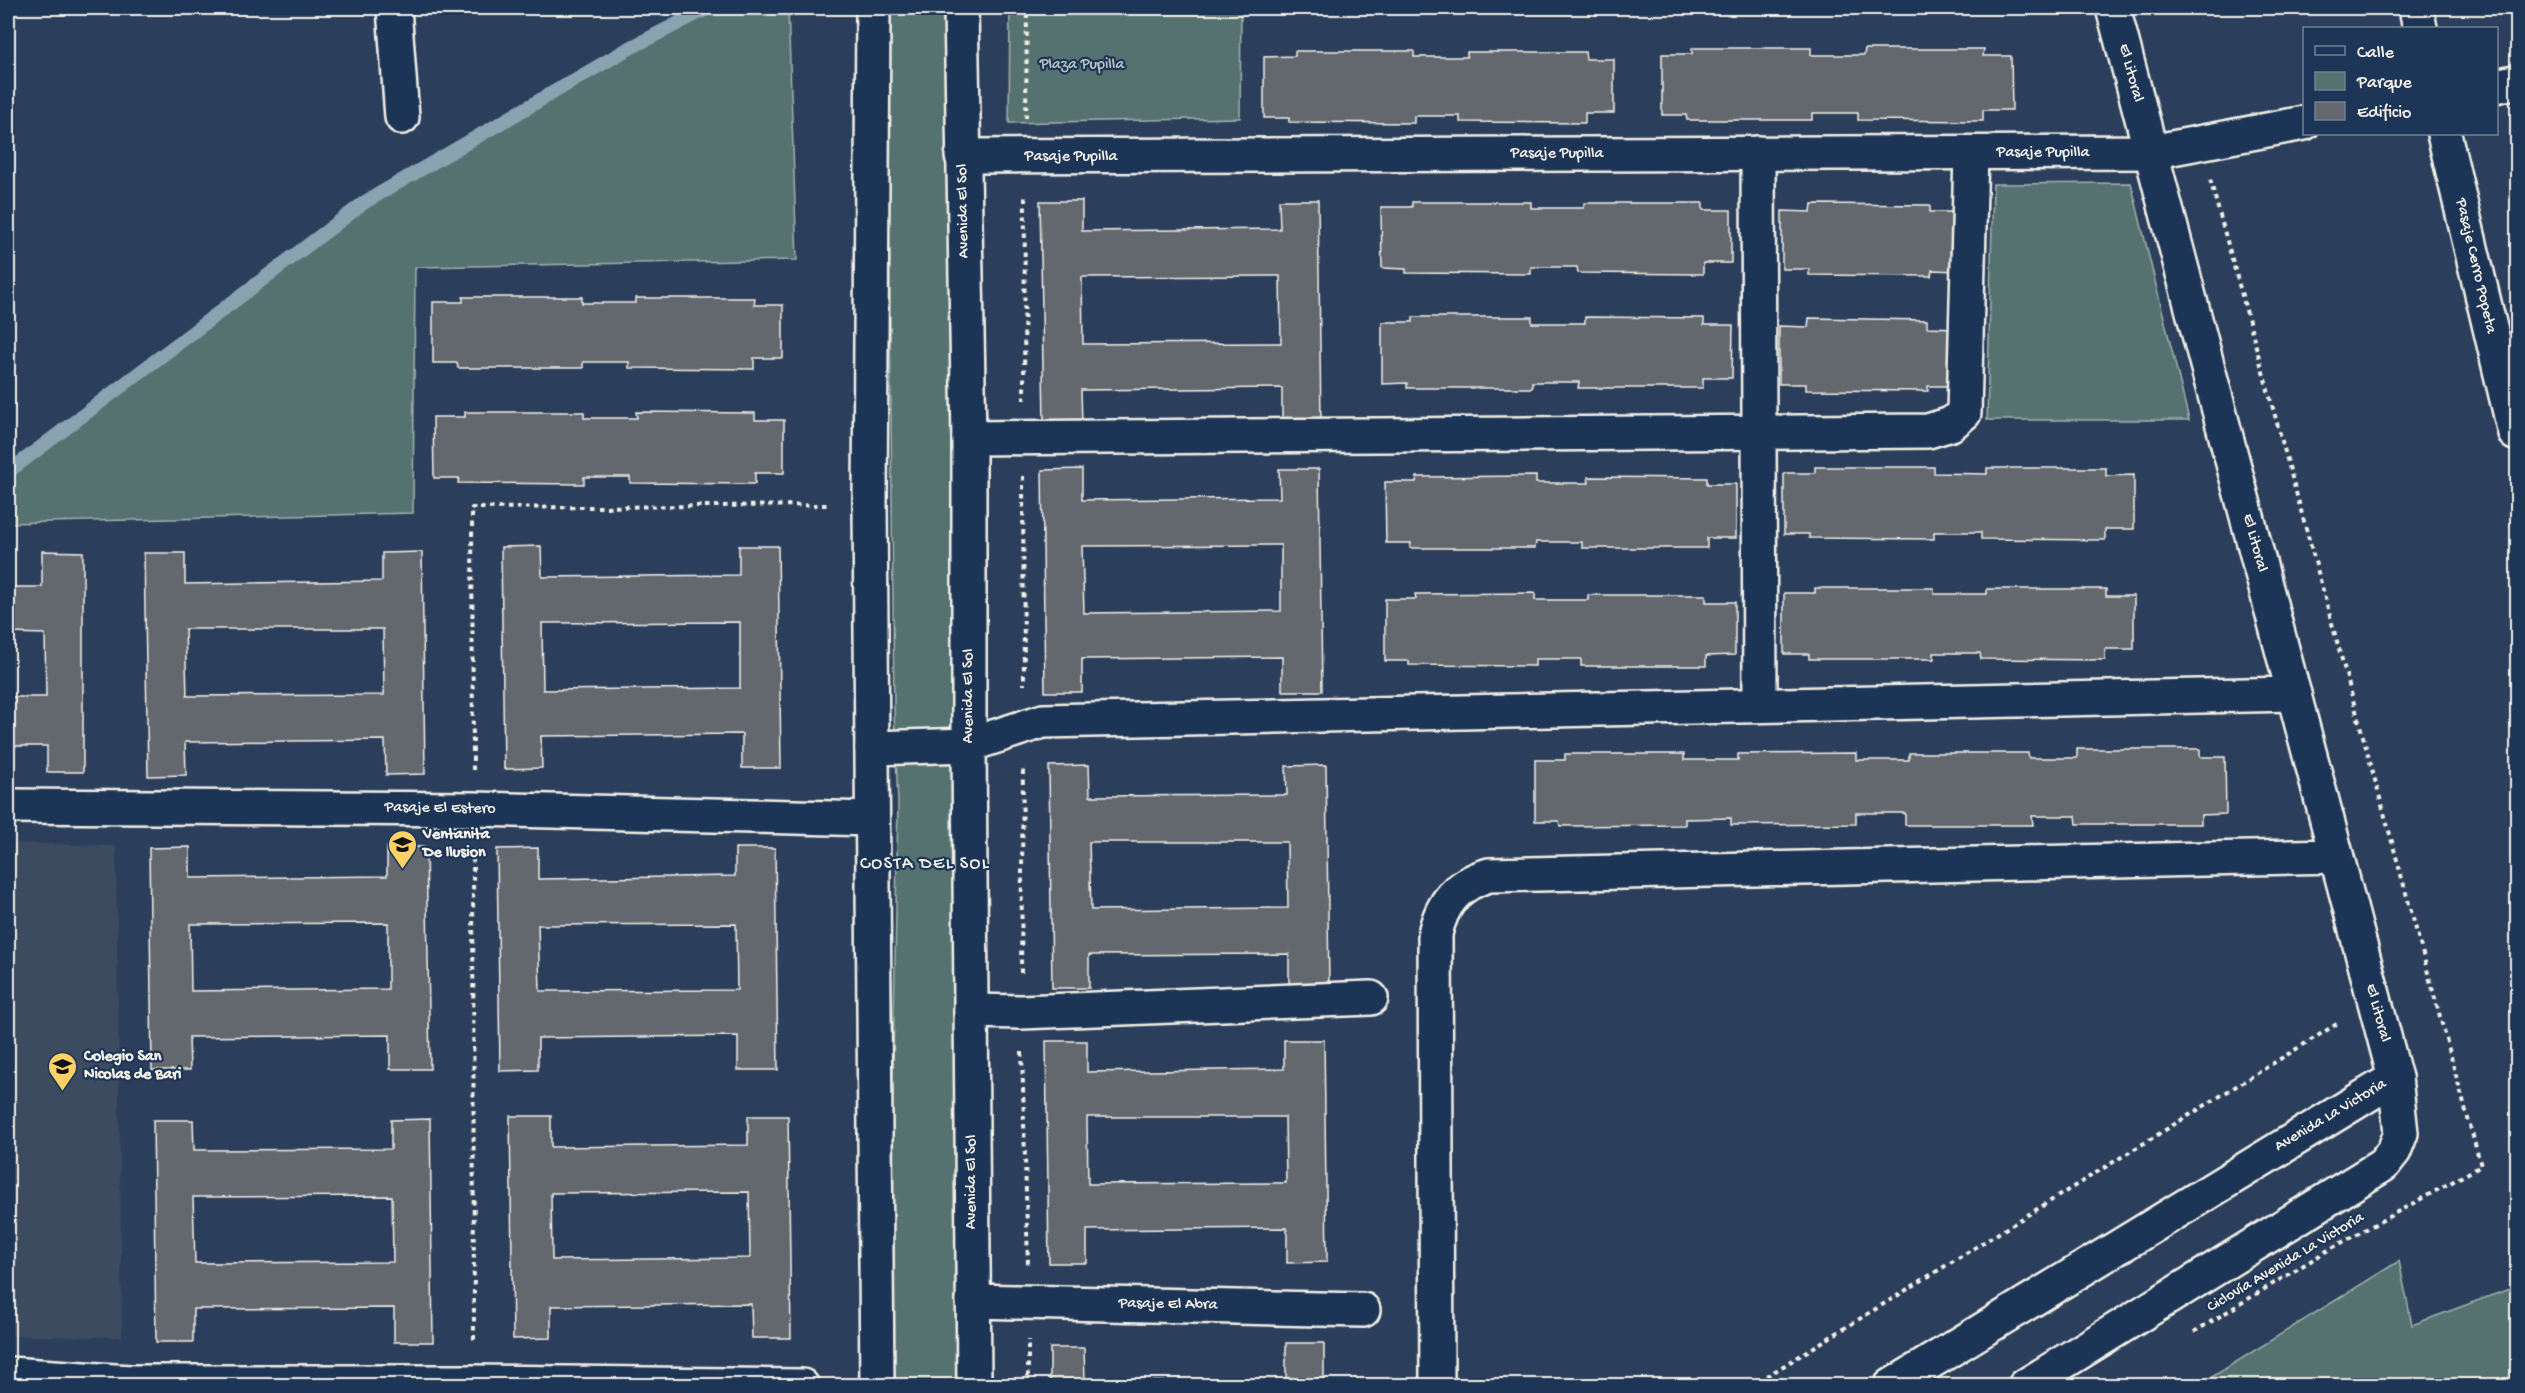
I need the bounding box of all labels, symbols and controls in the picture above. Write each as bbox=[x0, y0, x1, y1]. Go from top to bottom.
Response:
legend bbox=[2303, 27, 2498, 135]
street label: El Litoral bbox=[2113, 42, 2147, 104]
text: Calle bbox=[2357, 43, 2395, 64]
park label: Plaza Pupilla bbox=[1039, 56, 1125, 75]
text: Parque bbox=[2356, 73, 2413, 94]
text: Edificio bbox=[2357, 103, 2411, 124]
street label: Pasaje Pupilla bbox=[1996, 144, 2091, 163]
street label: Pasaje Pupilla bbox=[1510, 145, 1605, 164]
street label: Pasaje Pupilla bbox=[1024, 148, 1119, 167]
street label: Avenida El Sol bbox=[954, 164, 974, 258]
street label: Pasaje Cerro Popeta bbox=[2450, 196, 2500, 337]
street label: El Litoral bbox=[2237, 512, 2271, 574]
street label: Avenida El Sol bbox=[960, 649, 979, 743]
street label: Pasaje El Estero bbox=[383, 799, 496, 819]
place label: Ventanita De Ilusion bbox=[421, 826, 491, 863]
school or university icon: Ventanita De Ilusion bbox=[386, 828, 418, 870]
district label: COSTA DEL SOL bbox=[860, 854, 990, 875]
street label: El Litoral bbox=[2360, 982, 2394, 1044]
place label: Colegio San Nicolas de Bari bbox=[83, 1048, 182, 1085]
school or university icon: Colegio San Nicolas de Bari bbox=[47, 1050, 79, 1092]
street label: Avenida La Victoria bbox=[2272, 1075, 2391, 1157]
street label: Avenida El Sol bbox=[963, 1135, 982, 1229]
street label: Ciclovía Avenida La Victoria bbox=[2204, 1208, 2369, 1317]
street label: Pasaje El Abra bbox=[1117, 1295, 1219, 1315]

